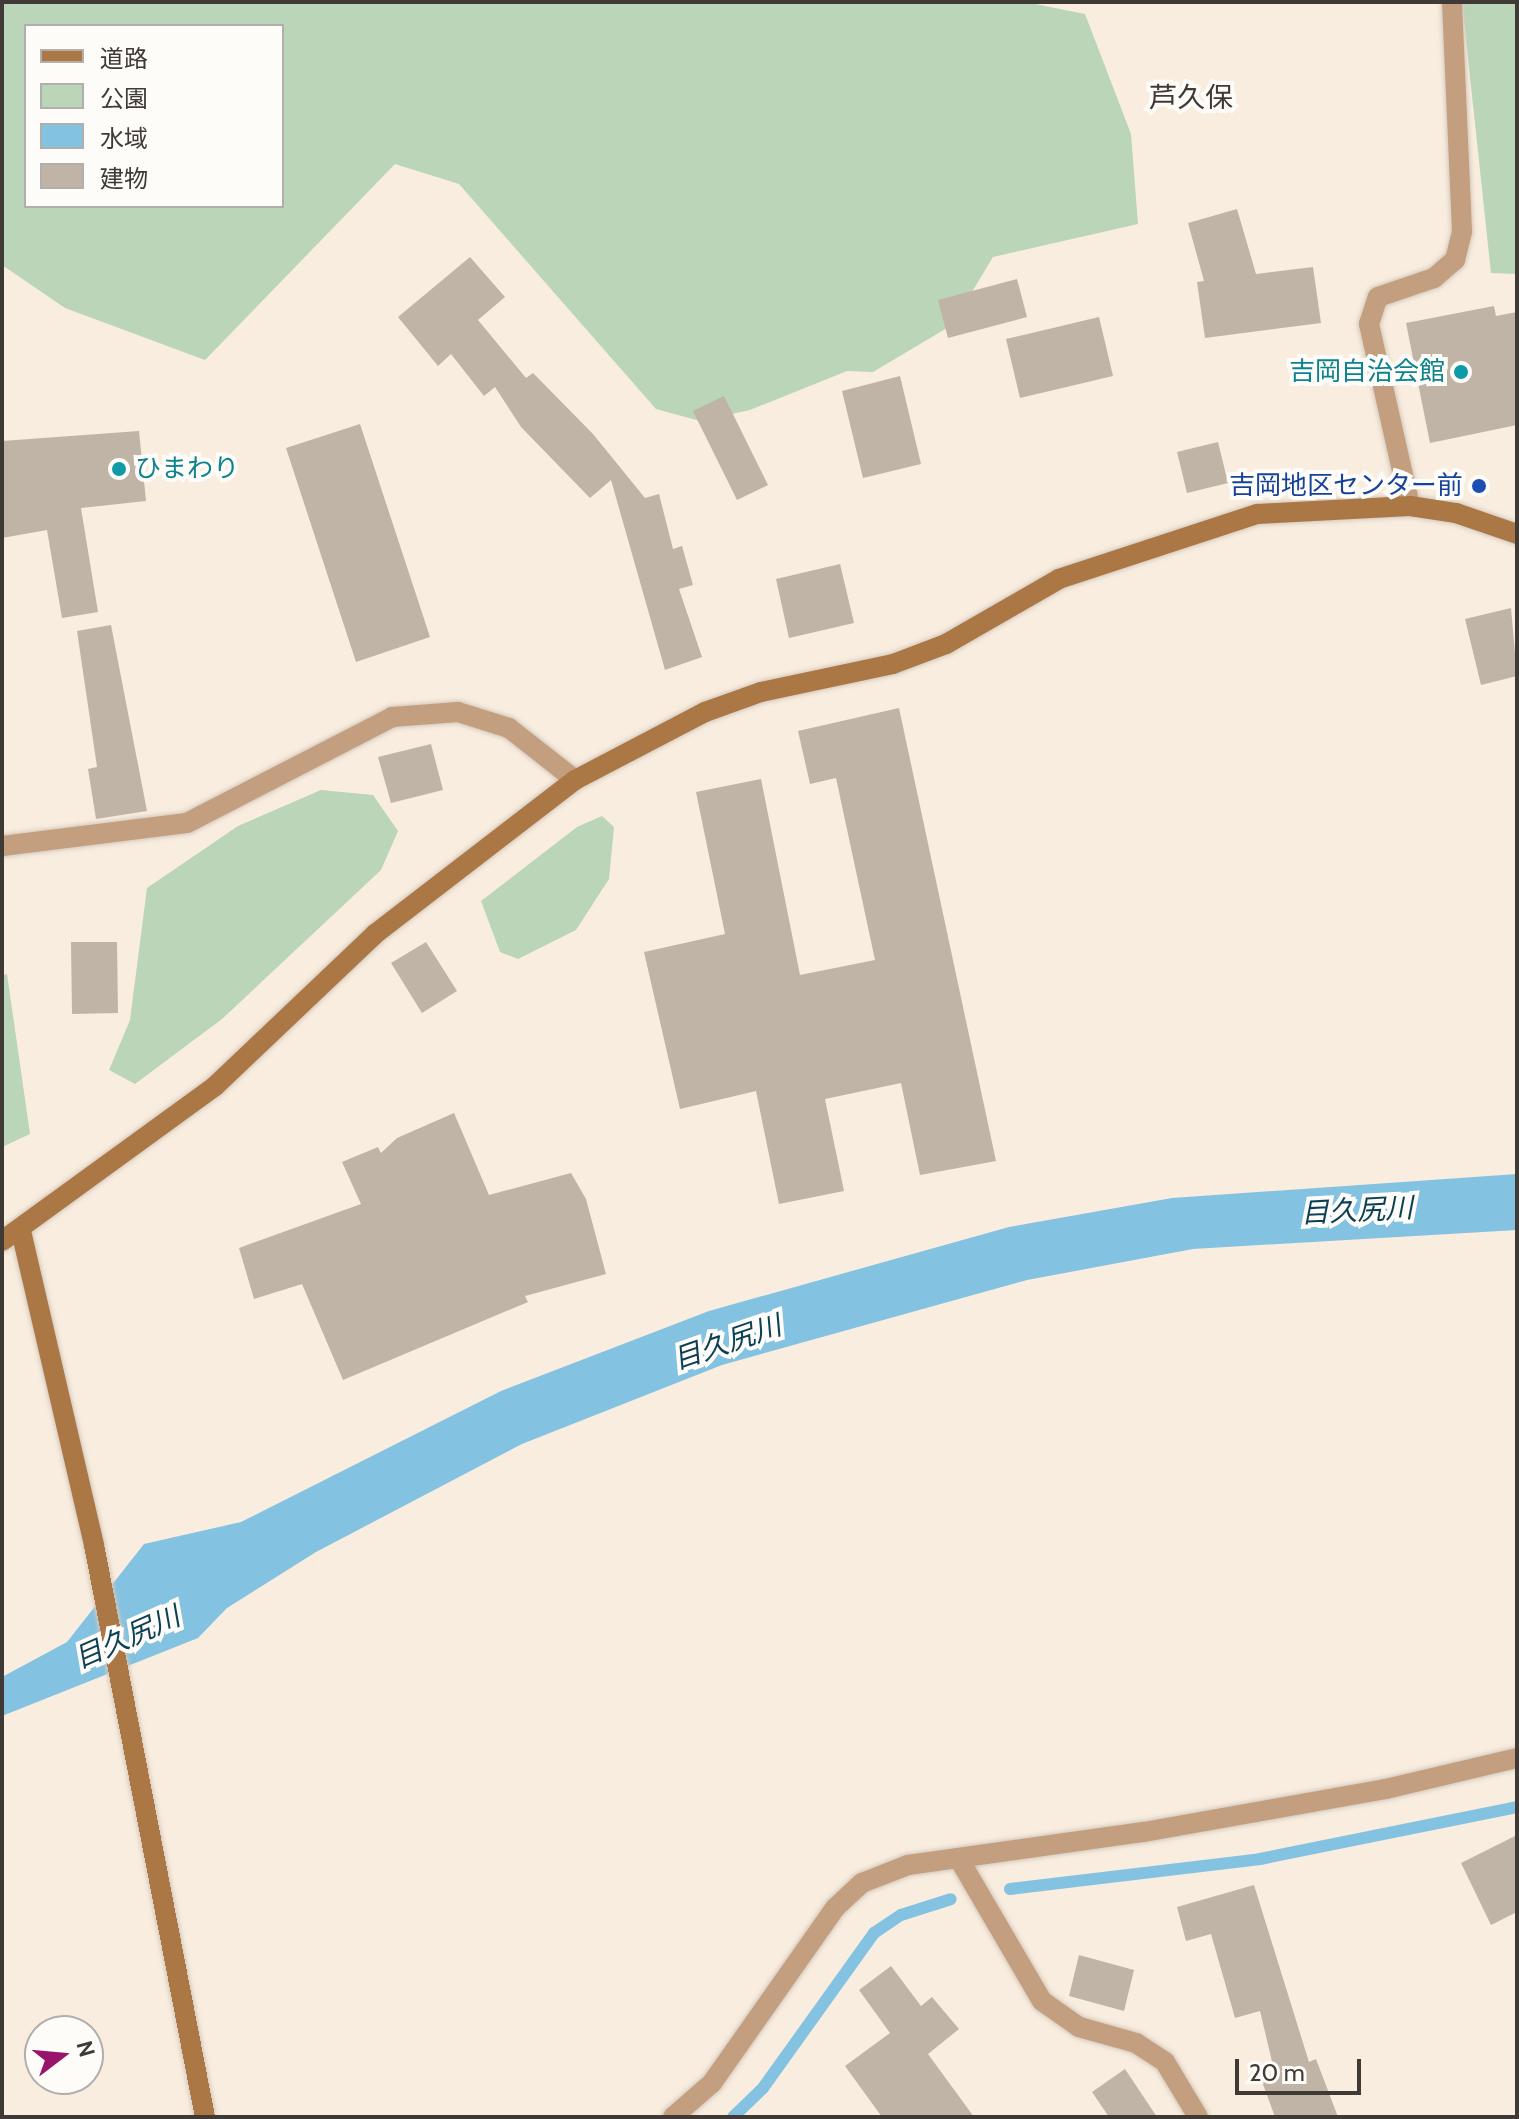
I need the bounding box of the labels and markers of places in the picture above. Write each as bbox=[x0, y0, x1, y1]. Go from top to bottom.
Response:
place label: 吉岡自治会館 bbox=[1289, 356, 1445, 388]
marker: 吉岡自治会館 bbox=[1452, 363, 1470, 381]
place label: ひまわり bbox=[135, 453, 239, 485]
marker: ひまわり bbox=[110, 460, 128, 478]
place label: 吉岡地区センター前 bbox=[1229, 470, 1463, 502]
marker: 吉岡地区センター前 bbox=[1470, 477, 1488, 495]

